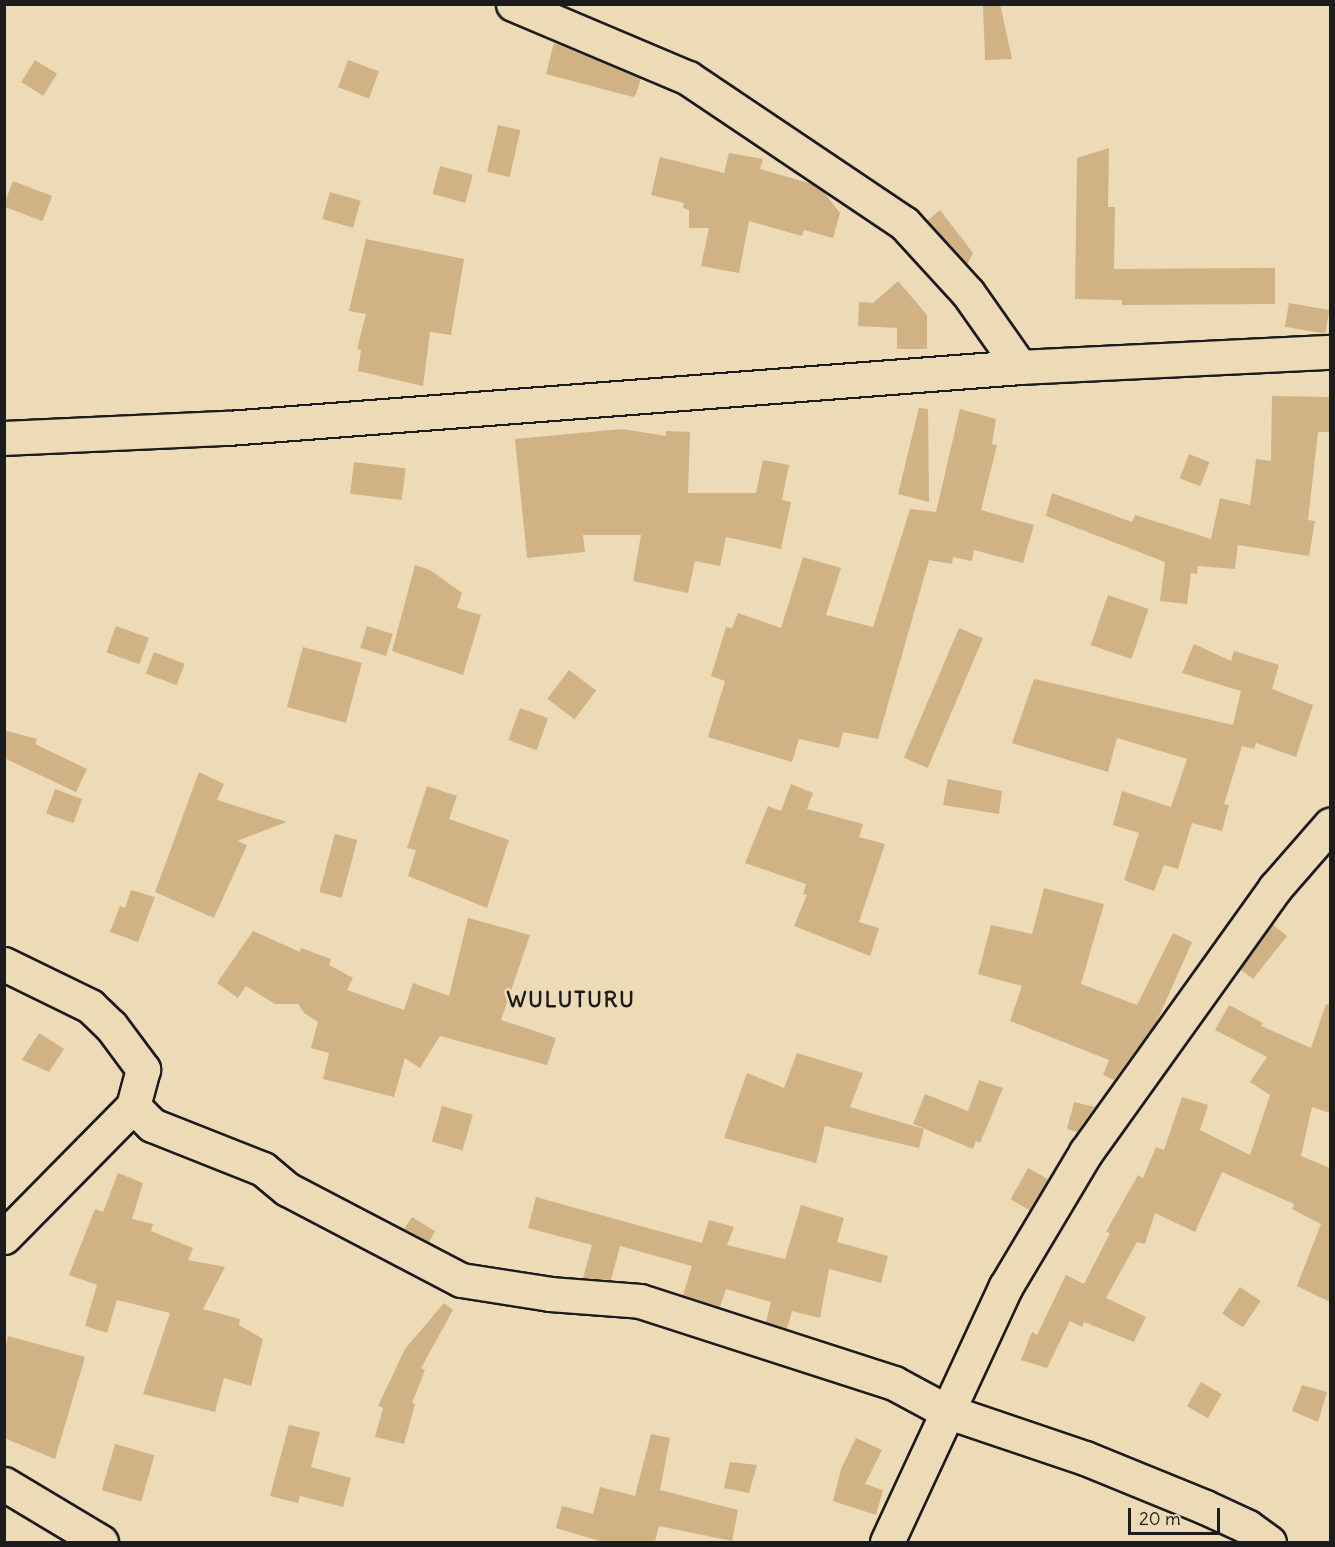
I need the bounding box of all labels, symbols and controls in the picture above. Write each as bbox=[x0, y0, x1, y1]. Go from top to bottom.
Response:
district label: WULUTURU bbox=[507, 987, 635, 1013]
scale bar bbox=[1131, 1496, 1222, 1534]
text: 20 m bbox=[1139, 1507, 1181, 1530]

